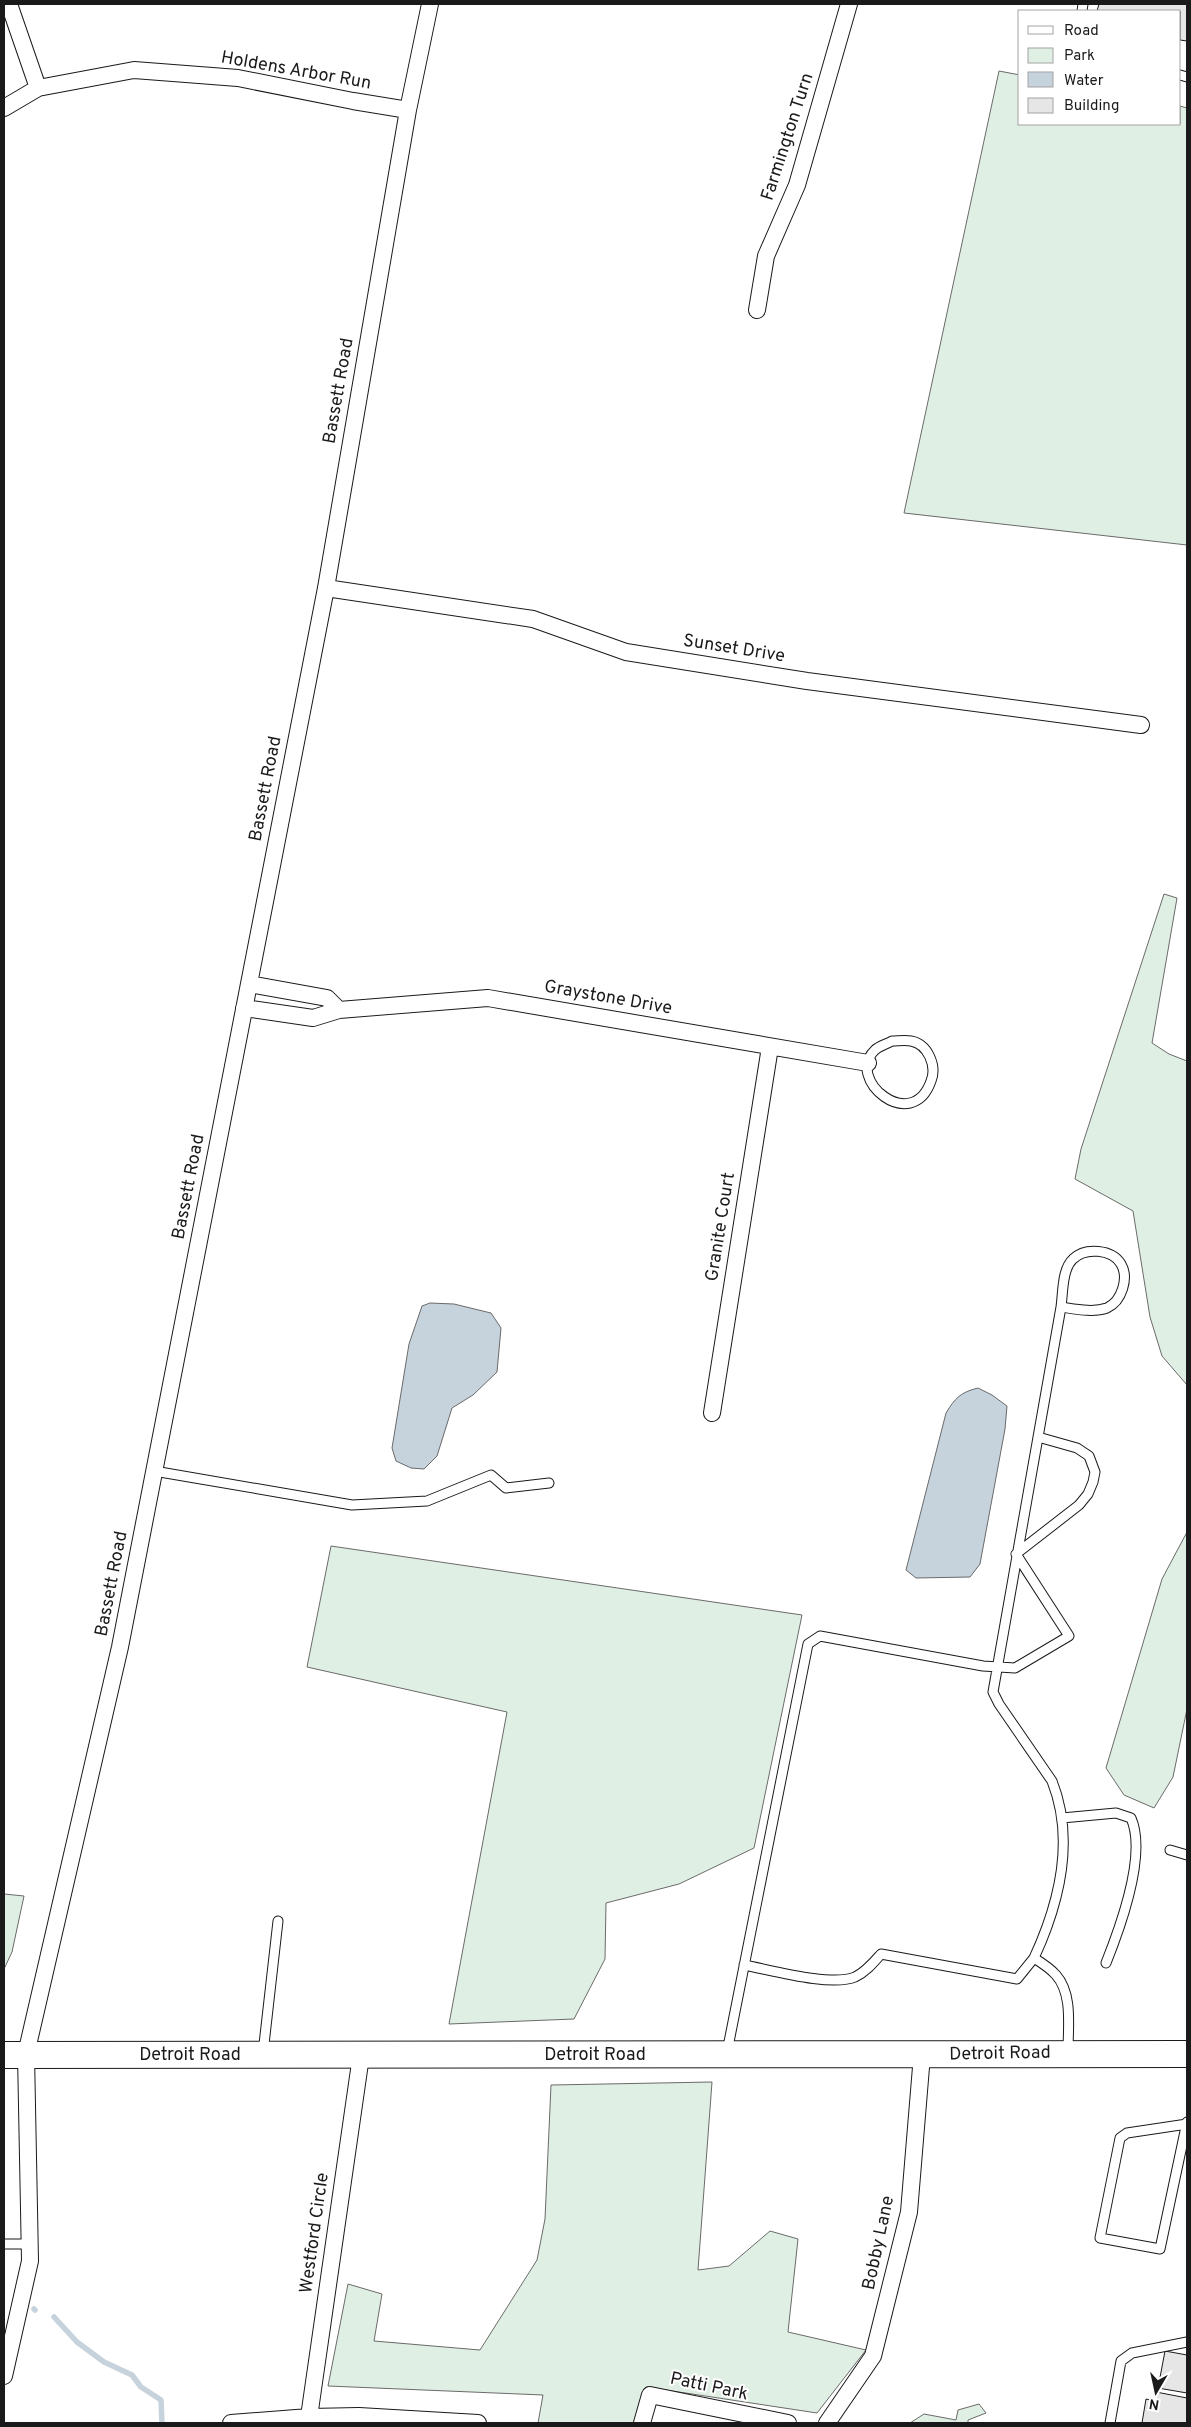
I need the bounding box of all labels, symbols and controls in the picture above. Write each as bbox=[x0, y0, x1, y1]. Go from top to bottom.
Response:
legend bbox=[1018, 10, 1181, 125]
text: Road bbox=[1064, 22, 1099, 41]
street label: Holdens Arbor Run bbox=[219, 46, 373, 96]
text: Park bbox=[1064, 47, 1095, 66]
street label: Farmington Turn bbox=[757, 70, 819, 204]
text: Water bbox=[1064, 72, 1104, 91]
text: Building bbox=[1064, 97, 1119, 116]
street label: Bassett Road bbox=[318, 336, 360, 446]
street label: Sunset Drive bbox=[682, 630, 786, 668]
street label: Bassett Road bbox=[245, 734, 287, 844]
street label: Graystone Drive bbox=[542, 975, 674, 1021]
street label: Bassett Road bbox=[168, 1132, 210, 1242]
street label: Granite Court bbox=[701, 1171, 741, 1283]
street label: Bassett Road bbox=[91, 1529, 133, 1639]
street label: Detroit Road bbox=[949, 2042, 1051, 2066]
street label: Detroit Road bbox=[139, 2044, 241, 2067]
street label: Detroit Road bbox=[544, 2044, 646, 2067]
street label: Westford Circle bbox=[295, 2171, 335, 2295]
street label: Bobby Lane bbox=[858, 2194, 900, 2292]
north arrow bbox=[1131, 2367, 1181, 2417]
street label: Patti Park bbox=[668, 2368, 750, 2406]
text: N bbox=[1148, 2394, 1161, 2413]

